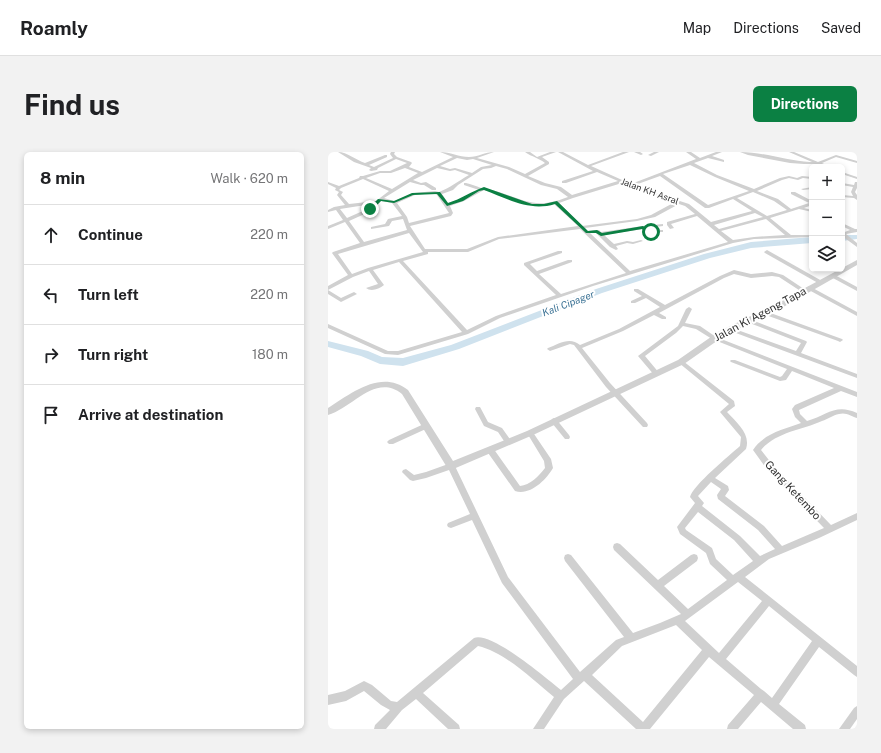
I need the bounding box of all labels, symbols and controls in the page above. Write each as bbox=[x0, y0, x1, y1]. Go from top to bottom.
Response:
text: Roamly bbox=[20, 17, 88, 39]
text: Map bbox=[683, 20, 711, 36]
text: Directions bbox=[733, 20, 799, 36]
text: Saved bbox=[821, 20, 861, 36]
button: Directions bbox=[753, 86, 857, 122]
text: Find us bbox=[24, 88, 120, 121]
map controls bbox=[809, 164, 845, 272]
button: + bbox=[809, 164, 845, 200]
text: 8 min bbox=[40, 168, 85, 188]
text: Walk · 620 m bbox=[210, 171, 288, 186]
street label: Jalan KH Asral bbox=[620, 175, 681, 207]
route end bbox=[361, 200, 379, 218]
button: − bbox=[809, 200, 845, 236]
route start bbox=[642, 223, 660, 241]
icon: ahead bbox=[40, 224, 62, 246]
text: Continue bbox=[78, 226, 143, 243]
text: 220 m bbox=[250, 227, 288, 242]
button: layers bbox=[809, 236, 845, 272]
icon: left bbox=[40, 284, 62, 306]
street label: Jalan Ki Ageng Tapa bbox=[712, 285, 808, 343]
text: Turn left bbox=[78, 286, 139, 303]
text: 220 m bbox=[250, 287, 288, 302]
water label: Kali Cipager bbox=[540, 287, 596, 318]
icon: right bbox=[40, 344, 62, 366]
text: Turn right bbox=[78, 346, 148, 363]
text: 180 m bbox=[252, 347, 288, 362]
icon: arrive bbox=[40, 404, 62, 426]
text: Arrive at destination bbox=[78, 406, 223, 423]
street label: Gang Ketembo bbox=[763, 458, 823, 522]

